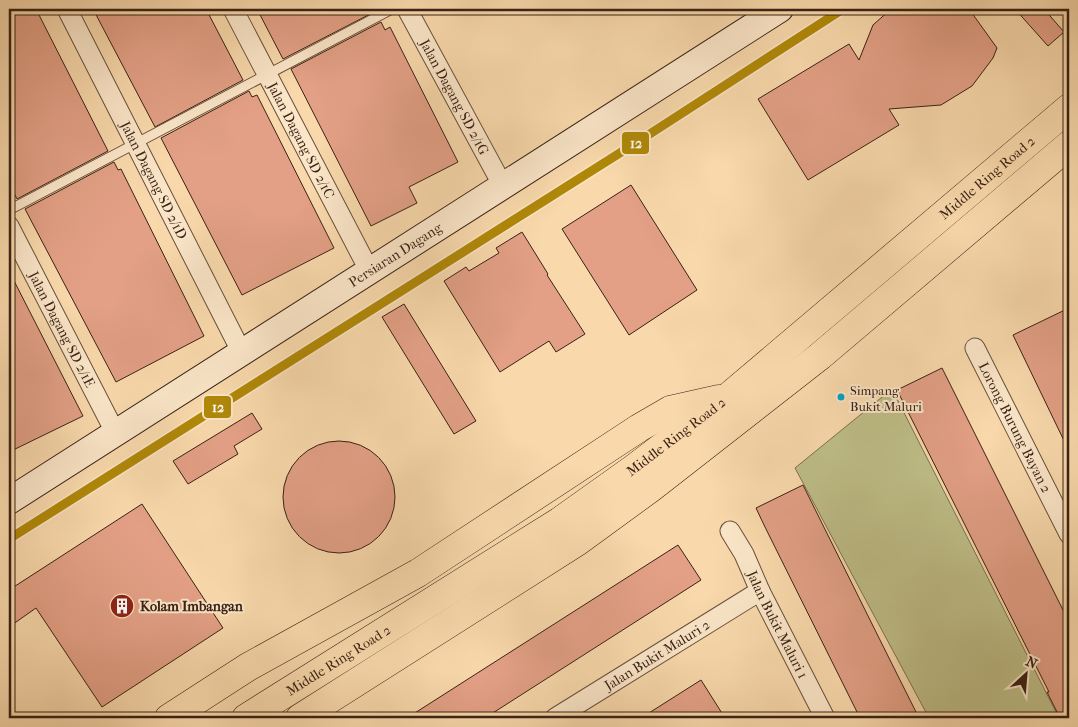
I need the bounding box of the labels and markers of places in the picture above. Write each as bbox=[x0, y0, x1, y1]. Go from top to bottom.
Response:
place label: Simpang Bukit Maluri bbox=[850, 383, 922, 414]
marker: Simpang Bukit Maluri bbox=[836, 392, 846, 402]
building icon: Kolam Imbangan bbox=[109, 593, 135, 619]
place label: Kolam Imbangan bbox=[140, 598, 244, 615]

